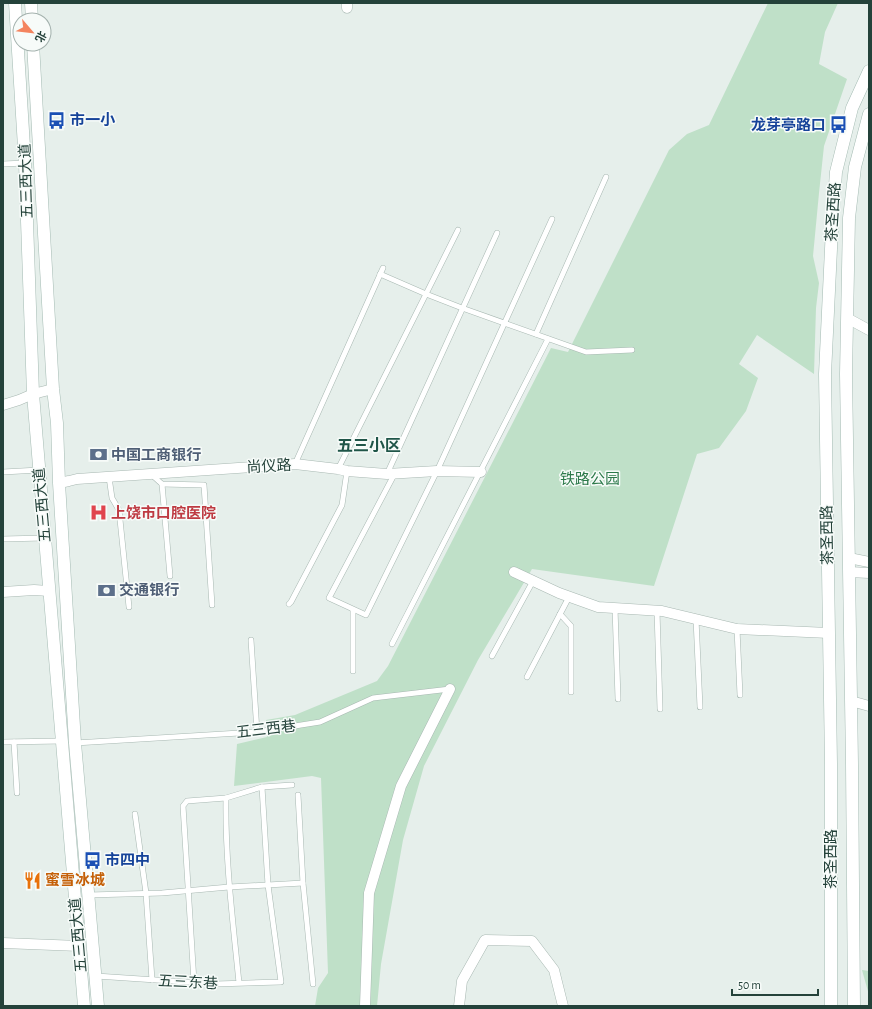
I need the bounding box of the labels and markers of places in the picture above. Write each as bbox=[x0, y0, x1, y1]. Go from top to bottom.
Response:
bus stop icon: 市一小 bbox=[47, 110, 67, 130]
place label: 市一小 bbox=[70, 112, 116, 128]
bus stop icon: 龙芽亭路口 bbox=[829, 115, 849, 135]
place label: 龙芽亭路口 bbox=[751, 116, 826, 133]
bank icon: 中国工商银行 bbox=[88, 445, 108, 465]
place label: 中国工商银行 bbox=[111, 447, 201, 463]
hospital icon: 上饶市口腔医院 bbox=[88, 503, 108, 523]
place label: 上饶市口腔医院 bbox=[111, 504, 216, 521]
bank icon: 交通银行 bbox=[96, 580, 116, 600]
place label: 交通银行 bbox=[119, 582, 179, 598]
bus stop icon: 市四中 bbox=[82, 850, 102, 870]
place label: 市四中 bbox=[105, 852, 150, 868]
restaurant icon: 蜜雪冰城 bbox=[22, 870, 42, 890]
place label: 蜜雪冰城 bbox=[45, 871, 105, 888]

